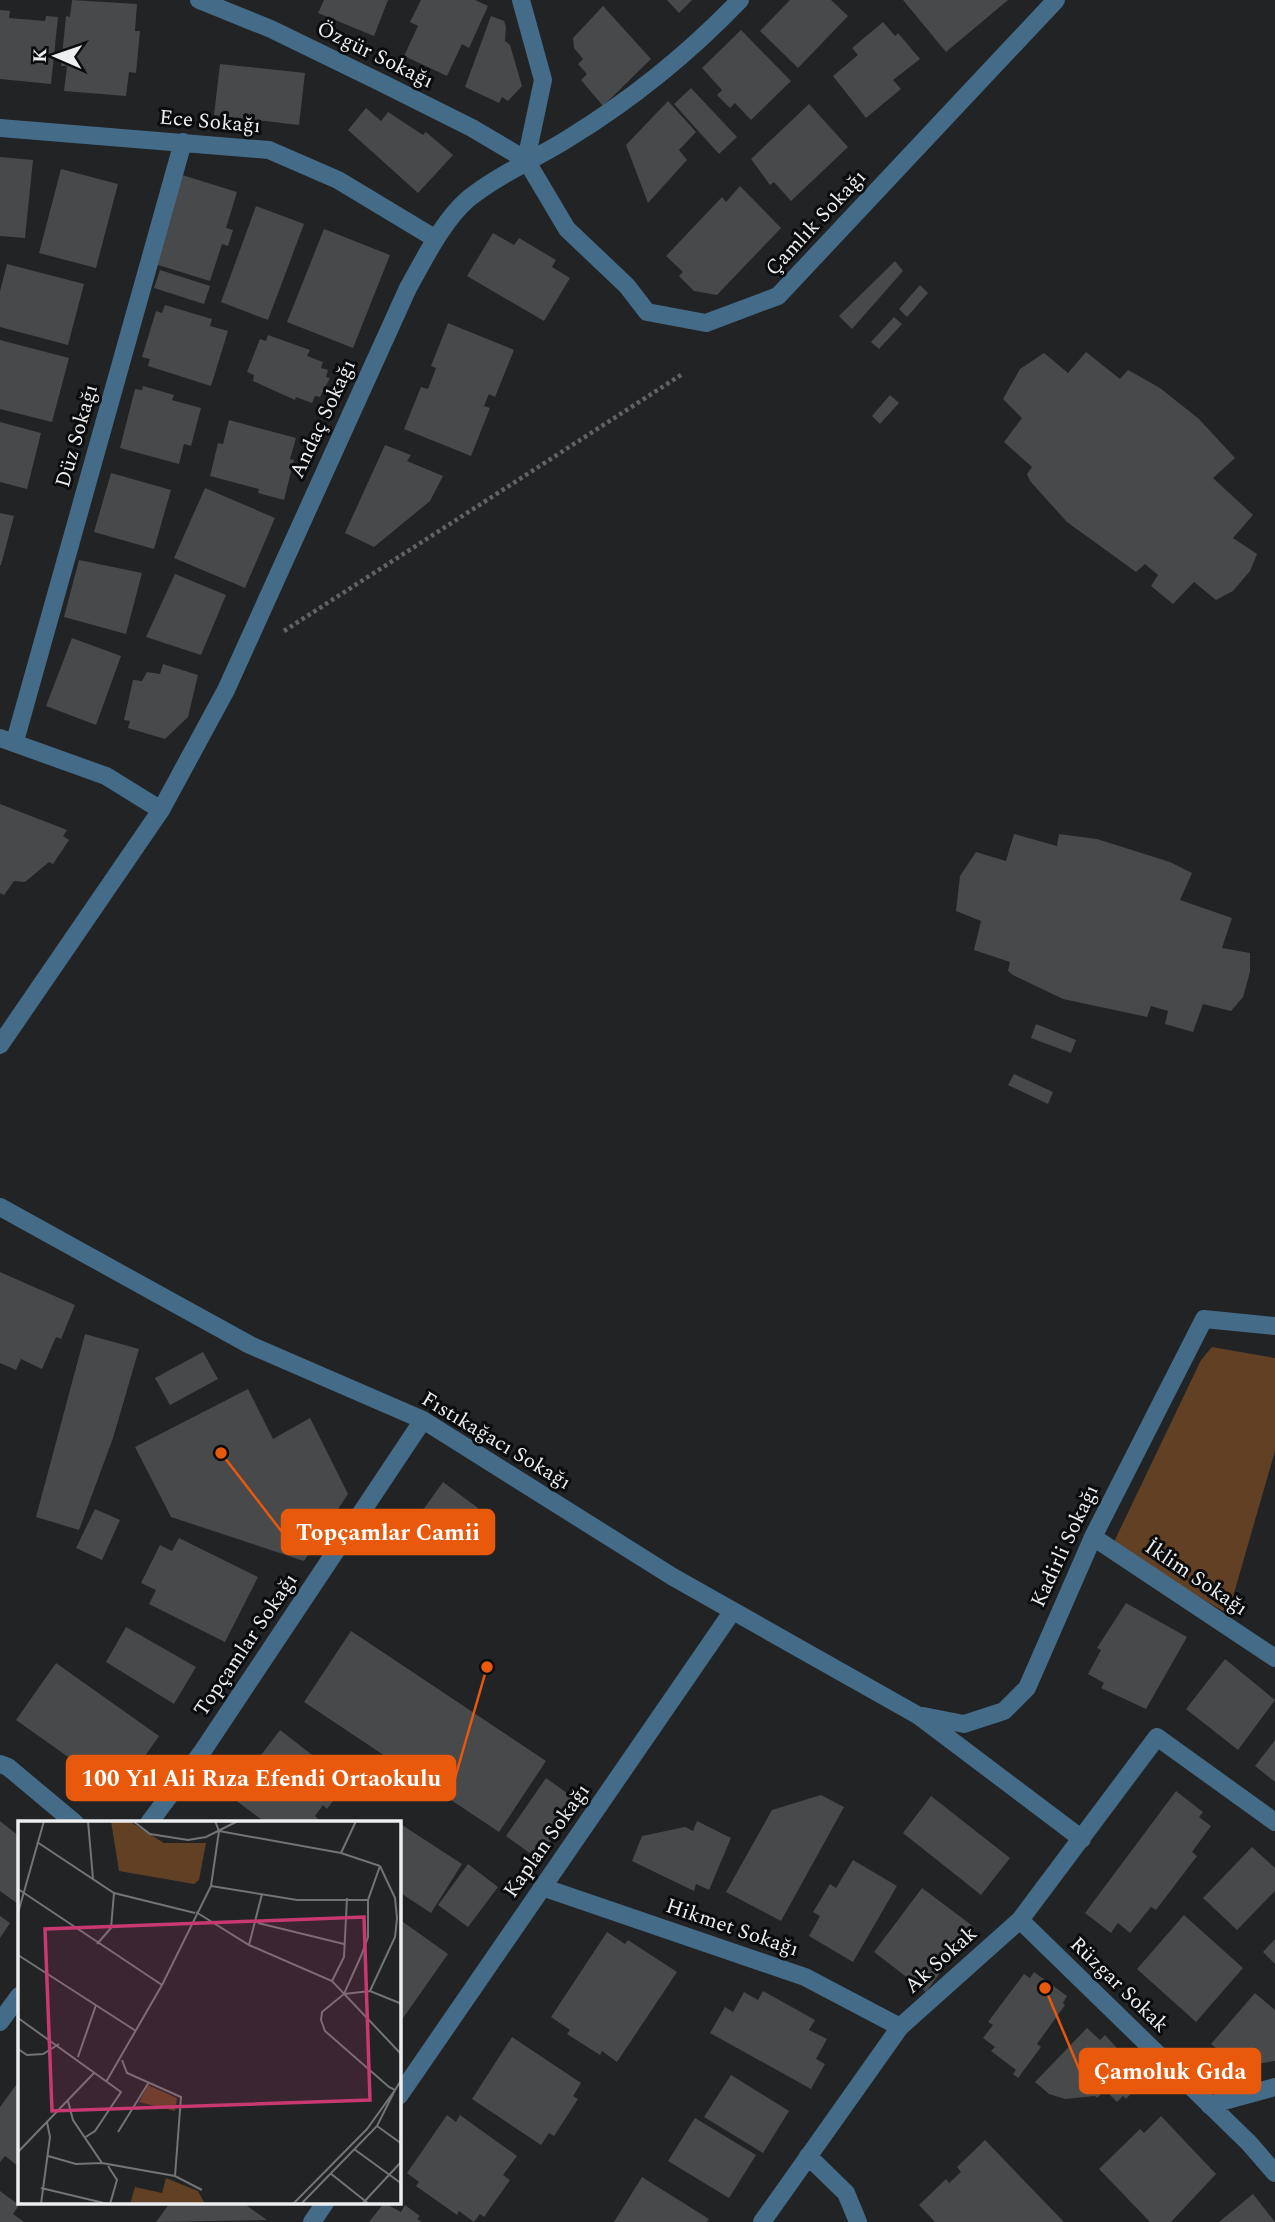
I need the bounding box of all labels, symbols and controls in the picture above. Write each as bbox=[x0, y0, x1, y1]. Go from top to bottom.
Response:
street label: Özgür Sokağı bbox=[311, 13, 439, 97]
north arrow bbox=[21, 21, 91, 91]
text: K bbox=[26, 47, 55, 63]
street label: Ece Sokağı bbox=[158, 102, 262, 142]
street label: Çamlık Sokağı bbox=[758, 162, 874, 284]
street label: Andaç Sokağı bbox=[281, 354, 365, 484]
street label: Düz Sokağı bbox=[47, 381, 107, 491]
street label: Fıstıkağacı Sokağı bbox=[415, 1384, 577, 1498]
street label: Kadirli Sokağı bbox=[1023, 1479, 1107, 1613]
callout: Topçamlar Camii bbox=[282, 1510, 494, 1554]
text: Topçamlar Camii bbox=[296, 1516, 480, 1551]
street label: İklim Sokağı bbox=[1138, 1532, 1254, 1624]
street label: Topçamlar Sokağı bbox=[186, 1567, 306, 1723]
callout: 100 Yıl Ali Rıza Efendi Ortaokulu bbox=[67, 1756, 455, 1800]
text: 100 Yıl Ali Rıza Efendi Ortaokulu bbox=[81, 1762, 441, 1797]
street label: Kaplan Sokağı bbox=[496, 1777, 598, 1905]
inset map bbox=[18, 1821, 401, 2204]
street label: Hikmet Sokağı bbox=[661, 1890, 803, 1966]
street label: Ak Sokak bbox=[897, 1918, 985, 2002]
street label: Rüzgar Sokak bbox=[1062, 1929, 1176, 2041]
callout: Çamoluk Gıda bbox=[1080, 2049, 1260, 2093]
text: Çamoluk Gıda bbox=[1094, 2055, 1246, 2090]

